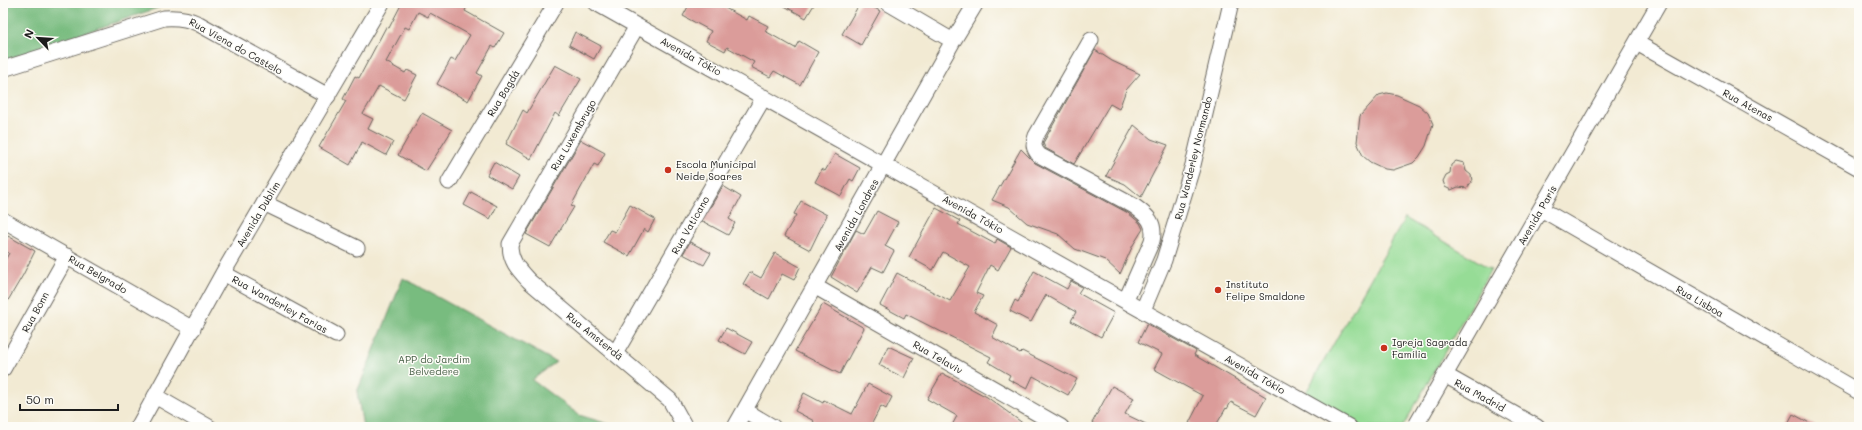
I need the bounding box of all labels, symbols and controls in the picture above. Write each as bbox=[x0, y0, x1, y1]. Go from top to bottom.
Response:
street label: Rua Viena do Castelo bbox=[187, 14, 285, 78]
north arrow bbox=[18, 18, 58, 58]
text: N bbox=[20, 27, 37, 41]
street label: Avenida Tókio bbox=[658, 33, 724, 79]
street label: Rua Bagdá bbox=[484, 67, 522, 119]
street label: Rua Atenas bbox=[1720, 85, 1776, 125]
street label: Rua Wanderley Normando bbox=[1171, 95, 1215, 221]
street label: Rua Luxembrugo bbox=[547, 97, 599, 173]
place label: Escola Municipal Neide Soares bbox=[676, 157, 756, 183]
marker: Escola Municipal Neide Soares bbox=[663, 165, 673, 175]
street label: Avenida Londres bbox=[830, 176, 882, 254]
street label: Avenida Dublim bbox=[233, 179, 283, 249]
street label: Avenida Paris bbox=[1514, 182, 1560, 248]
street label: Avenida Tókio bbox=[940, 191, 1006, 237]
street label: Rua Vaticano bbox=[668, 193, 712, 257]
street label: Rua Belgrado bbox=[66, 252, 130, 296]
street label: Rua Wanderley Farias bbox=[230, 272, 331, 336]
place label: Instituto Felipe Smaldone bbox=[1226, 277, 1305, 303]
street label: Rua Lisboa bbox=[1674, 282, 1726, 320]
marker: Instituto Felipe Smaldone bbox=[1213, 285, 1223, 295]
street label: Rua Bonn bbox=[18, 289, 52, 335]
street label: Rua Amsterdã bbox=[564, 309, 626, 363]
place label: Igreja Sagrada Família bbox=[1392, 335, 1468, 361]
street label: Rua Telaviv bbox=[910, 337, 966, 377]
marker: Igreja Sagrada Família bbox=[1379, 343, 1389, 353]
street label: Avenida Tókio bbox=[1222, 351, 1288, 397]
park label: APP do Jardim Belvedere bbox=[398, 352, 470, 378]
street label: Rua Madrid bbox=[1452, 375, 1508, 415]
scale bar bbox=[20, 386, 118, 412]
text: 50 m bbox=[26, 391, 54, 407]

